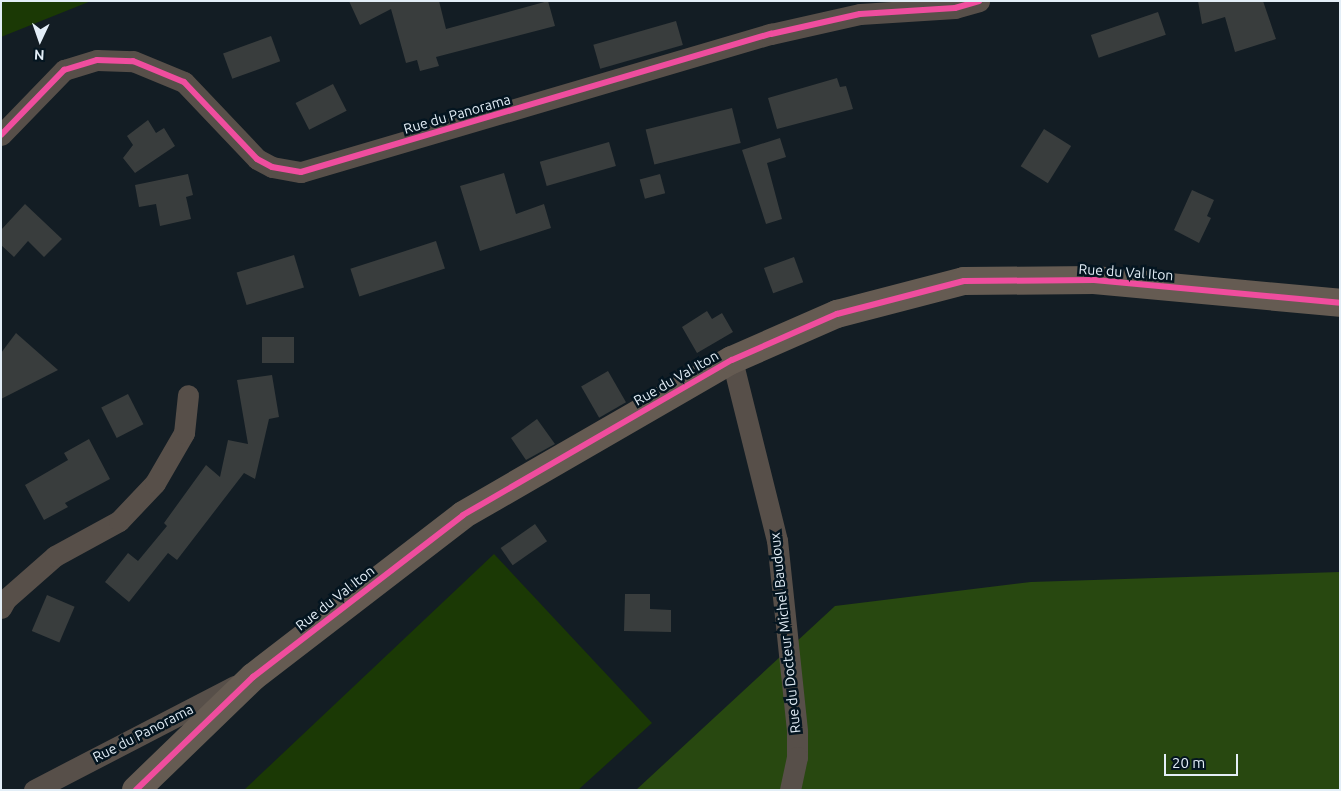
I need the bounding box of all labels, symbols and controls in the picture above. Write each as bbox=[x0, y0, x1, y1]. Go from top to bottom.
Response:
north arrow bbox=[15, 15, 65, 65]
text: N bbox=[34, 47, 45, 63]
street label: Rue du Panorama bbox=[402, 91, 512, 137]
street label: Rue du Val Iton bbox=[1078, 260, 1174, 284]
street label: Rue du Val Iton bbox=[631, 347, 721, 409]
street label: Rue du Docteur Michel Baudoux bbox=[766, 532, 804, 734]
street label: Rue du Val Iton bbox=[292, 562, 378, 634]
street label: Rue du Panorama bbox=[90, 700, 196, 766]
scale bar bbox=[1166, 744, 1240, 776]
text: 20 m bbox=[1172, 754, 1205, 771]

